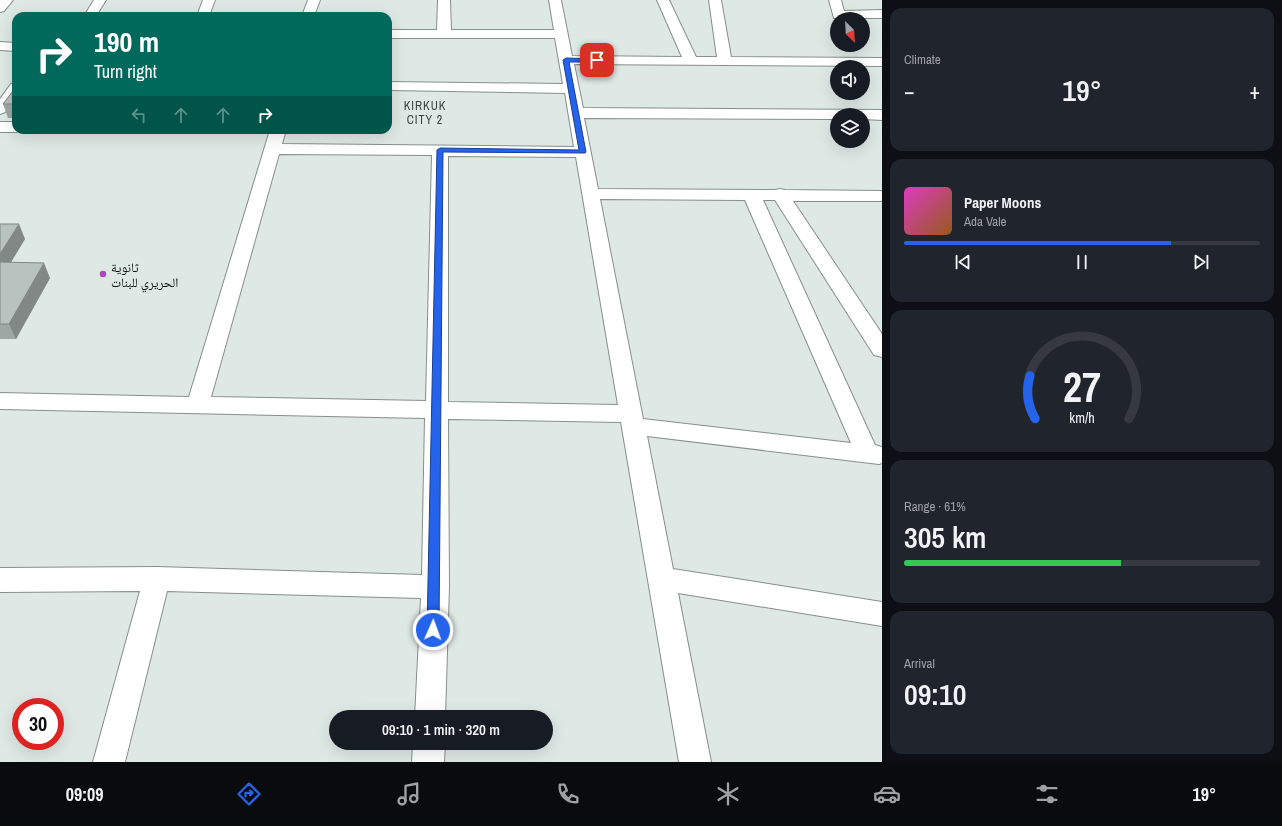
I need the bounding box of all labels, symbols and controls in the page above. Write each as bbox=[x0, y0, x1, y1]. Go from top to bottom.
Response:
north arrow bbox=[830, 12, 870, 52]
map controls bbox=[830, 12, 870, 148]
text: 190 m bbox=[94, 23, 159, 61]
icon: right bbox=[28, 28, 80, 80]
pin bbox=[580, 43, 614, 77]
icon: arrive bbox=[586, 49, 608, 71]
text: Climate bbox=[904, 51, 941, 68]
text: Turn right bbox=[94, 59, 157, 84]
button: sound bbox=[830, 60, 870, 100]
text: 19° bbox=[1062, 70, 1102, 110]
text: − bbox=[904, 76, 915, 106]
text: + bbox=[1249, 76, 1260, 106]
district label: KIRKUK CITY 2 bbox=[404, 98, 446, 128]
icon: left bbox=[128, 104, 150, 126]
icon: ahead bbox=[170, 104, 192, 126]
icon: ahead bbox=[212, 104, 234, 126]
icon: right bbox=[254, 104, 276, 126]
button: layers bbox=[830, 108, 870, 148]
text: Paper Moons bbox=[964, 192, 1041, 213]
text: Ada Vale bbox=[964, 213, 1006, 230]
icon: previous bbox=[952, 251, 974, 273]
icon: pause bbox=[1071, 251, 1093, 273]
icon: next bbox=[1190, 251, 1212, 273]
place label: ثانوية الحريري للبنات bbox=[111, 259, 178, 293]
marker: ثانوية الحريري للبنات bbox=[98, 269, 108, 279]
text: 27 bbox=[1063, 359, 1101, 415]
text: km/h bbox=[1069, 408, 1095, 427]
text: Range · 61% bbox=[904, 498, 966, 515]
text: 305 km bbox=[904, 517, 986, 557]
position arrow bbox=[412, 609, 454, 651]
text: Arrival bbox=[904, 655, 935, 672]
text: 09:10 bbox=[904, 674, 966, 714]
speed limit sign: 30 bbox=[12, 698, 64, 750]
text: 09:10 · 1 min · 320 m bbox=[382, 719, 500, 740]
icon: directions bbox=[235, 780, 263, 808]
icon: music bbox=[395, 780, 423, 808]
icon: phone bbox=[554, 780, 582, 808]
icon: climate bbox=[714, 780, 742, 808]
icon: car bbox=[873, 780, 901, 808]
icon: filters bbox=[1033, 780, 1061, 808]
text: 09:09 bbox=[66, 782, 104, 807]
text: 19° bbox=[1193, 782, 1216, 807]

